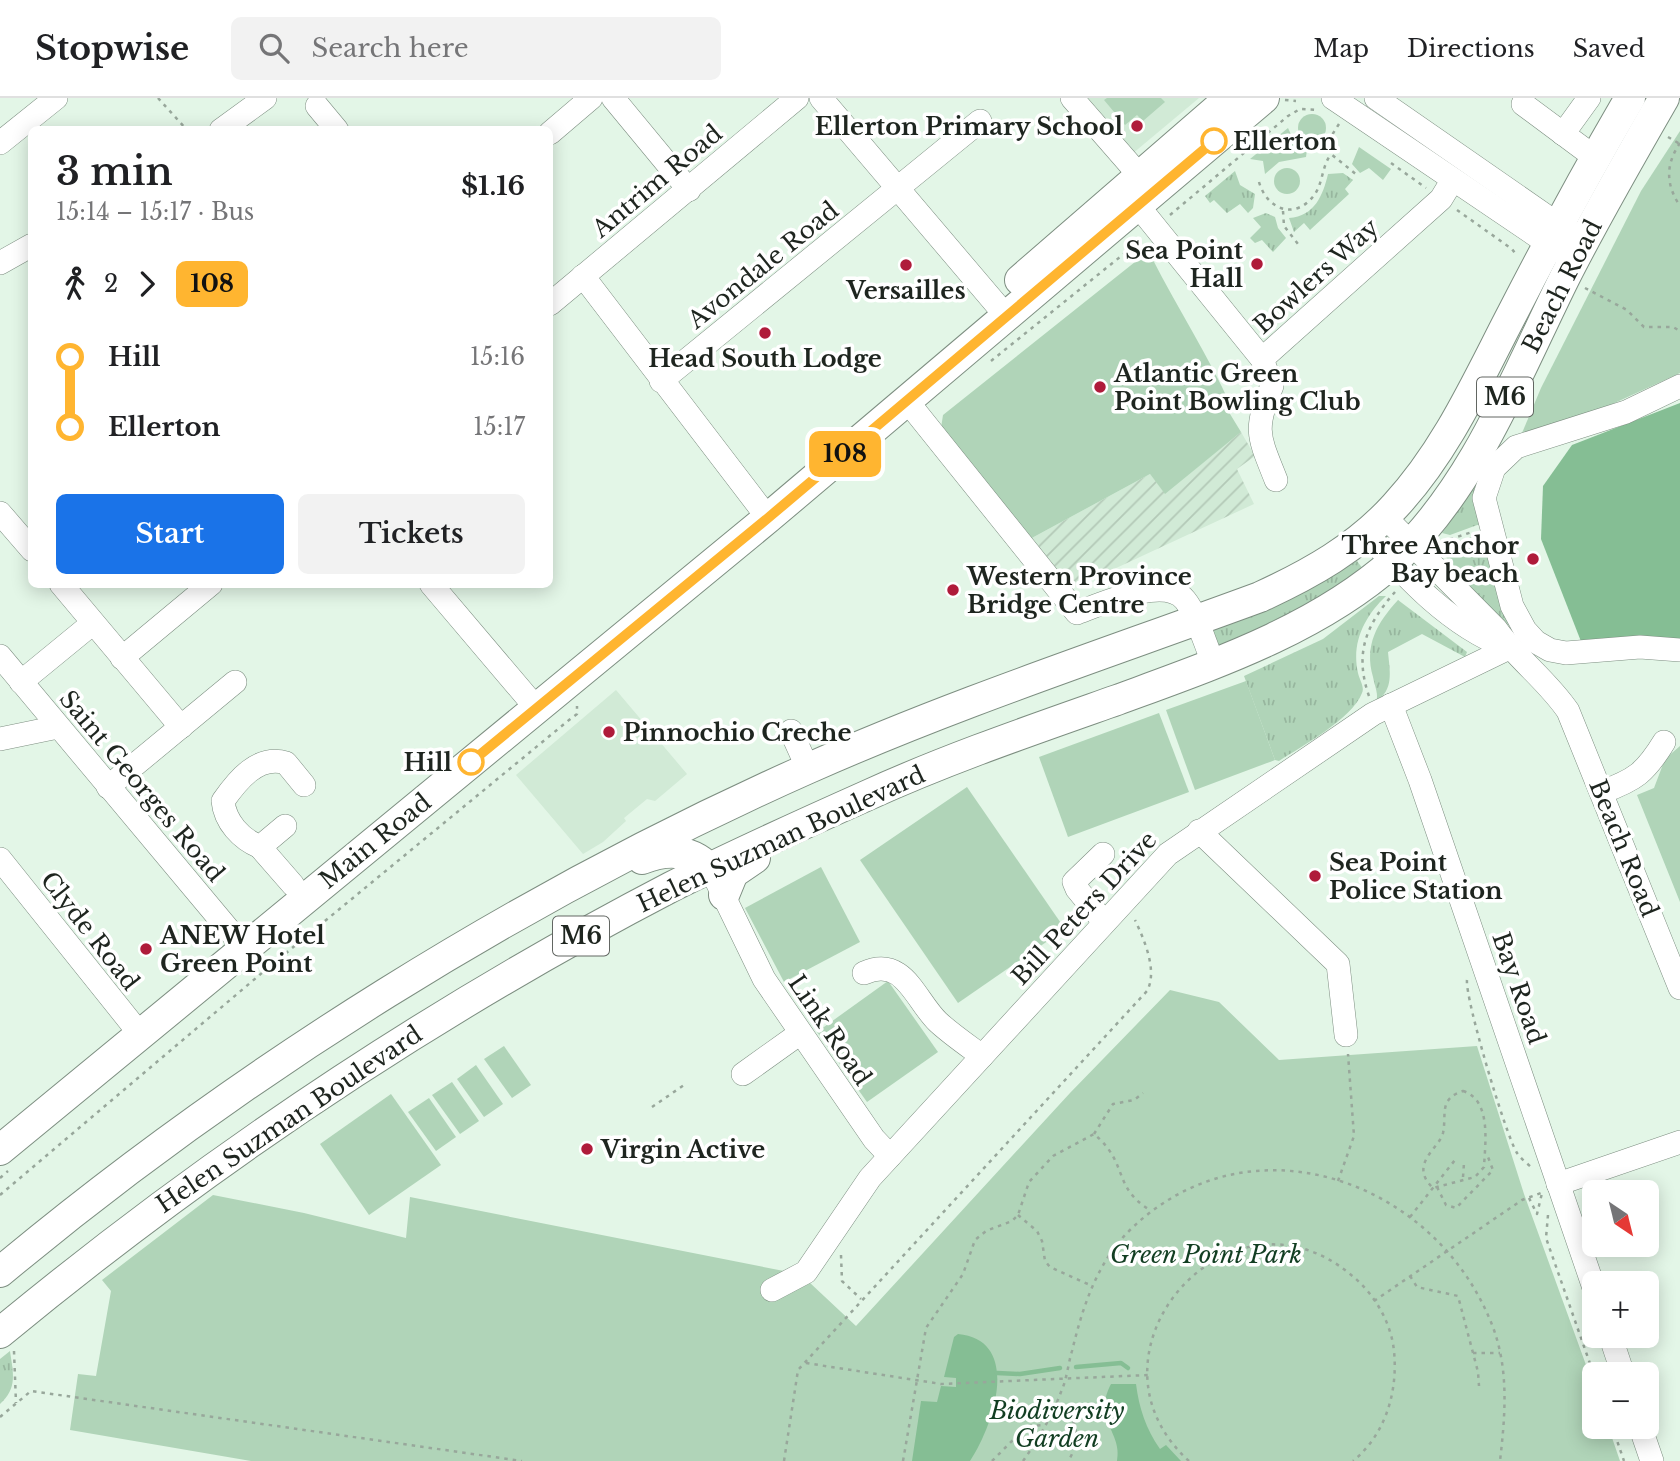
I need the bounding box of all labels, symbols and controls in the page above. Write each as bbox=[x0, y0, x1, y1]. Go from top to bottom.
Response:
search box bbox=[231, 17, 721, 80]
text: Stopwise bbox=[35, 28, 189, 69]
icon: search bbox=[255, 29, 293, 67]
text: Search here bbox=[311, 32, 469, 64]
text: Map bbox=[1313, 34, 1369, 63]
text: Directions bbox=[1407, 34, 1535, 63]
text: Saved bbox=[1573, 34, 1645, 63]
place label: Ellerton Primary School bbox=[815, 112, 1123, 141]
street label: Antrim Road bbox=[586, 118, 728, 244]
marker: Ellerton Primary School bbox=[1129, 118, 1145, 134]
place label: Ellerton bbox=[1233, 127, 1337, 156]
marker: Ellerton bbox=[1201, 128, 1227, 154]
text: 3 min bbox=[56, 148, 173, 195]
text: $1.16 bbox=[461, 170, 525, 202]
street label: Avondale Road bbox=[681, 195, 844, 335]
text: 15:14 – 15:17 · Bus bbox=[56, 198, 254, 226]
street label: Bowlers Way bbox=[1248, 212, 1385, 340]
street label: Beach Road bbox=[1516, 215, 1608, 357]
place label: Sea Point Hall bbox=[1125, 236, 1244, 293]
marker: Sea Point Hall bbox=[1249, 256, 1265, 272]
marker: Versailles bbox=[898, 257, 914, 273]
icon: walk bbox=[56, 265, 94, 303]
icon: forward bbox=[128, 265, 166, 303]
text: 108 bbox=[190, 269, 234, 298]
text: 2 bbox=[104, 270, 118, 298]
place label: Versailles bbox=[845, 276, 966, 305]
marker: Head South Lodge bbox=[757, 325, 773, 341]
text: Hill bbox=[108, 341, 160, 373]
text: 15:16 bbox=[470, 343, 525, 371]
place label: Head South Lodge bbox=[648, 344, 882, 373]
place label: Atlantic Green Point Bowling Club bbox=[1113, 359, 1361, 416]
road number: M6 bbox=[1477, 378, 1533, 416]
marker: Atlantic Green Point Bowling Club bbox=[1092, 379, 1108, 395]
text: Ellerton bbox=[108, 411, 220, 443]
text: 15:17 bbox=[473, 413, 525, 441]
line badge: 108 bbox=[805, 431, 885, 477]
text: 108 bbox=[823, 439, 867, 468]
button: Start bbox=[56, 494, 284, 574]
button: Tickets bbox=[298, 494, 525, 574]
place label: Three Anchor Bay beach bbox=[1341, 531, 1519, 588]
marker: Three Anchor Bay beach bbox=[1525, 551, 1541, 567]
place label: Western Province Bridge Centre bbox=[966, 562, 1192, 619]
marker: Western Province Bridge Centre bbox=[945, 582, 961, 598]
street label: Saint Georges Road bbox=[53, 684, 231, 888]
place label: Pinnochio Creche bbox=[623, 718, 851, 747]
marker: Pinnochio Creche bbox=[601, 724, 617, 740]
place label: Hill bbox=[404, 748, 452, 777]
marker: Hill bbox=[458, 749, 484, 775]
street label: Helen Suzman Boulevard bbox=[632, 759, 930, 919]
street label: Beach Road bbox=[1583, 775, 1665, 921]
street label: Main Road bbox=[313, 787, 437, 895]
street label: Bill Peters Drive bbox=[1005, 825, 1163, 991]
place label: Sea Point Police Station bbox=[1329, 848, 1503, 905]
street label: Clyde Road bbox=[35, 866, 145, 996]
marker: Sea Point Police Station bbox=[1307, 868, 1323, 884]
road number: M6 bbox=[553, 916, 609, 956]
place label: ANEW Hotel Green Point bbox=[159, 921, 325, 978]
street label: Bay Road bbox=[1486, 928, 1552, 1048]
marker: ANEW Hotel Green Point bbox=[138, 941, 154, 957]
street label: Link Road bbox=[782, 969, 878, 1091]
street label: Helen Suzman Boulevard bbox=[151, 1019, 427, 1219]
place label: Virgin Active bbox=[600, 1135, 765, 1164]
marker: Virgin Active bbox=[579, 1141, 595, 1157]
north arrow bbox=[1582, 1180, 1659, 1256]
map controls bbox=[1582, 1180, 1659, 1439]
park label: Green Point Park bbox=[1110, 1240, 1302, 1269]
button: + bbox=[1582, 1271, 1659, 1348]
button: − bbox=[1582, 1362, 1659, 1439]
park label: Biodiversity Garden bbox=[989, 1396, 1125, 1453]

